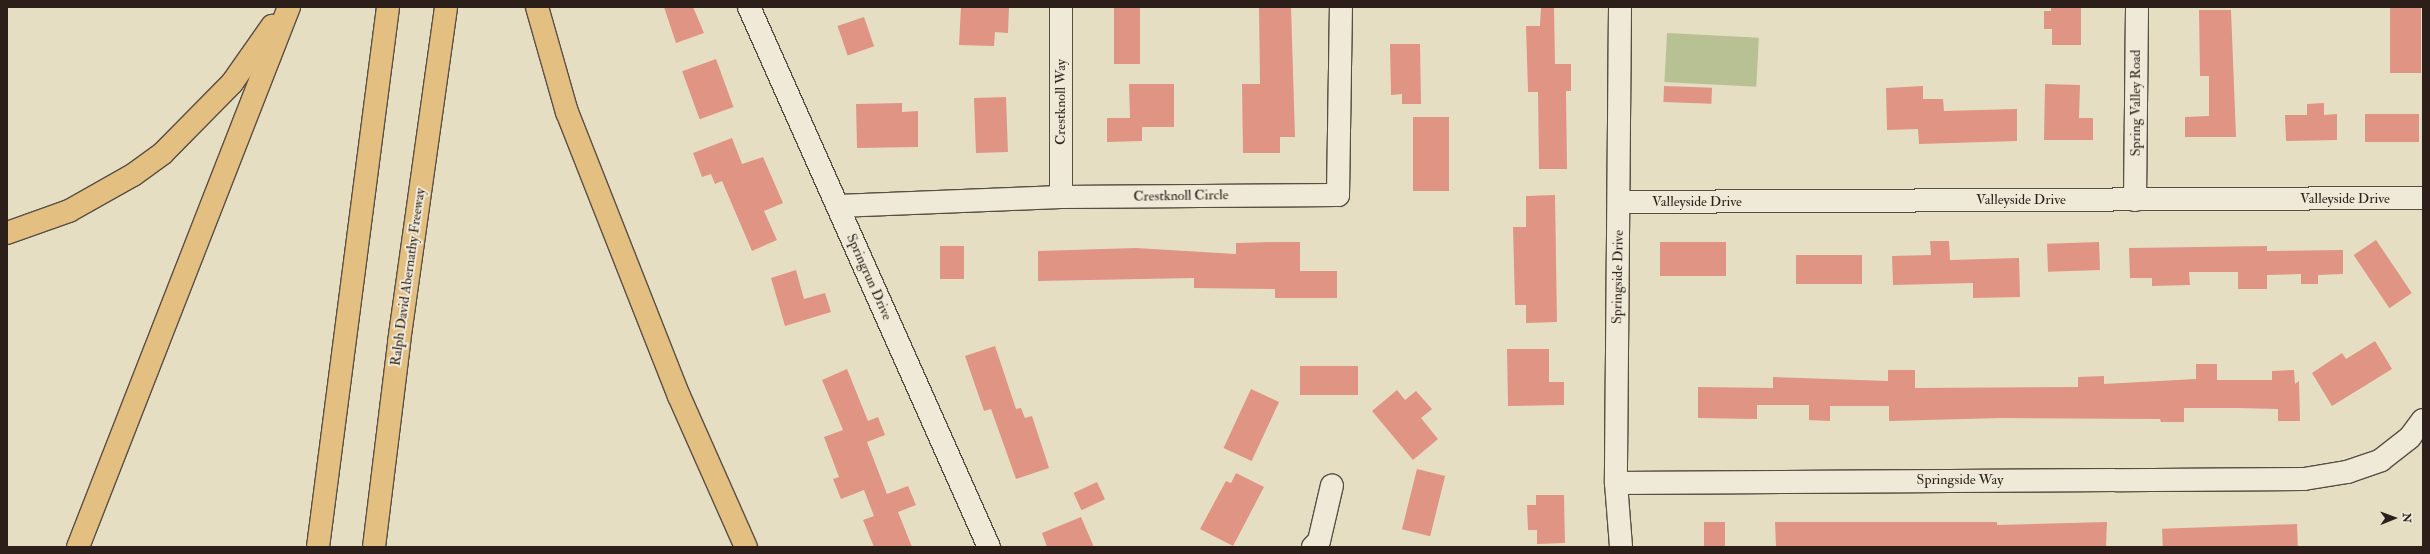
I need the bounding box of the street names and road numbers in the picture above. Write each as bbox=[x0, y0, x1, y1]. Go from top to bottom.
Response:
street label: Spring Valley Road bbox=[2128, 50, 2144, 156]
street label: Crestknoll Way bbox=[1053, 59, 1069, 145]
street label: Ralph David Abernathy Freeway bbox=[387, 187, 429, 367]
street label: Crestknoll Circle bbox=[1133, 187, 1229, 205]
street label: Valleyside Drive bbox=[2300, 191, 2390, 207]
street label: Valleyside Drive bbox=[1976, 192, 2066, 208]
street label: Valleyside Drive bbox=[1652, 194, 1742, 210]
street label: Springside Drive bbox=[1609, 230, 1627, 324]
street label: Springrun Drive bbox=[843, 231, 895, 323]
street label: Springside Way bbox=[1917, 472, 2003, 488]

